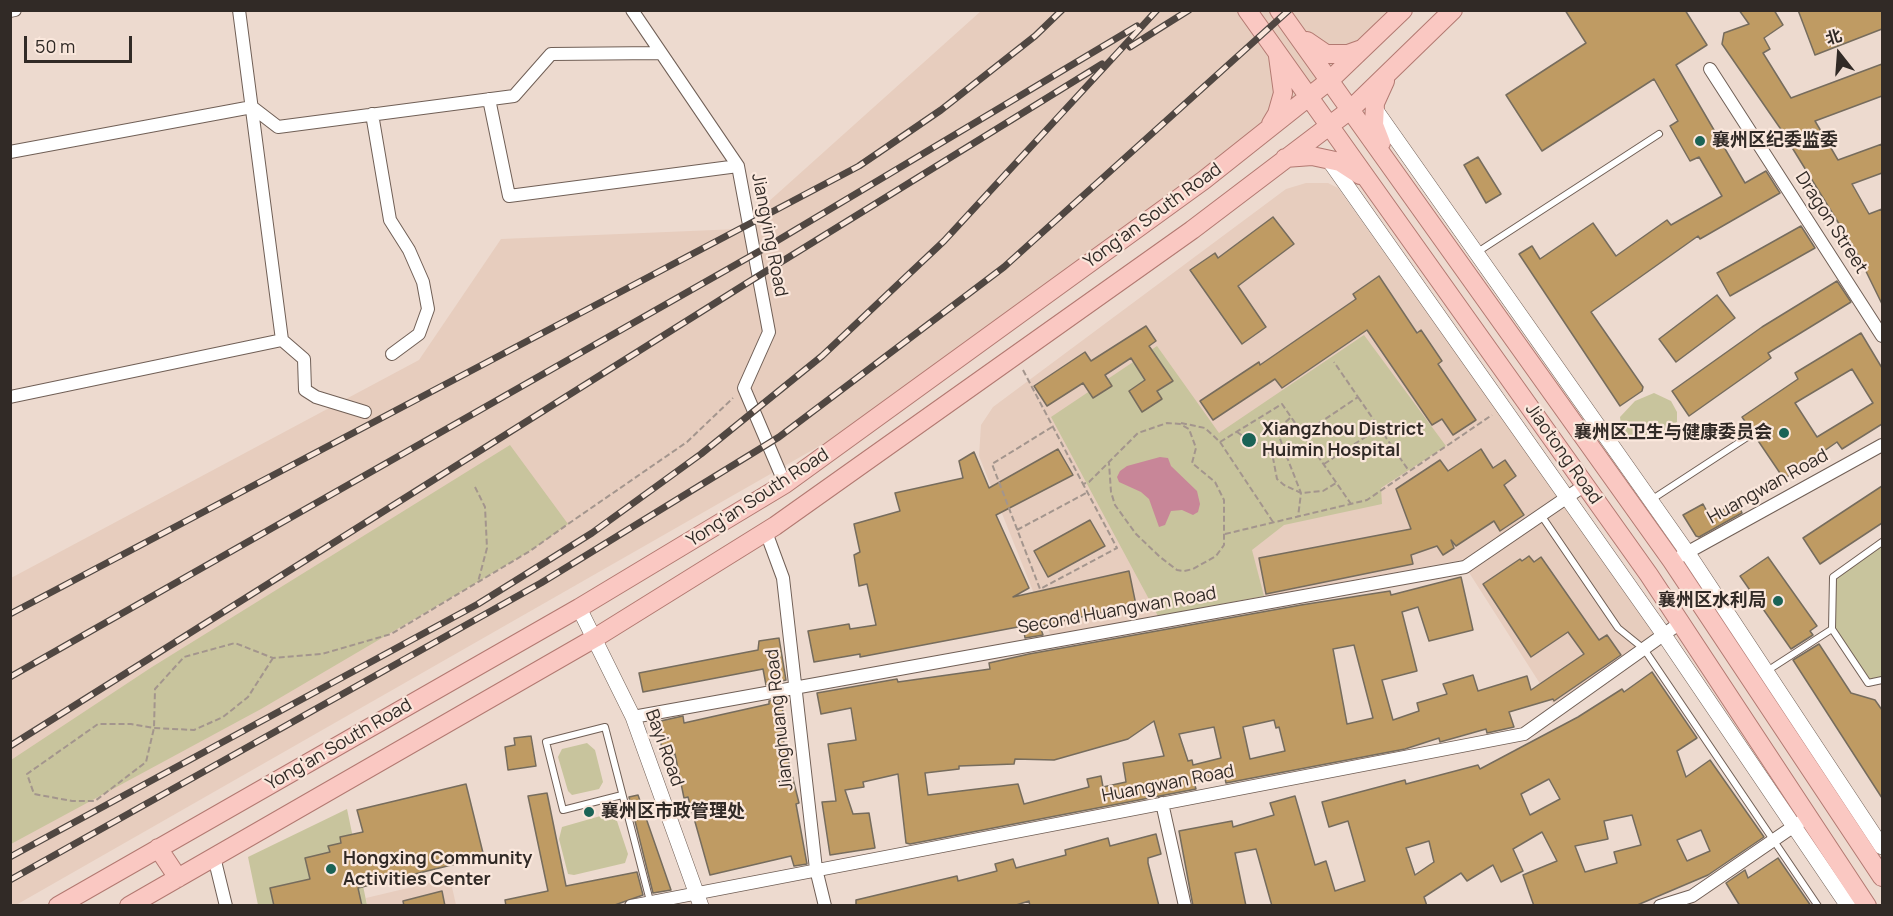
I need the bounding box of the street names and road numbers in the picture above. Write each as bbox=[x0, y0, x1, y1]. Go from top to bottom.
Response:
street label: Yong'an South Road bbox=[1080, 159, 1226, 273]
street label: Dragon Street bbox=[1790, 168, 1872, 278]
street label: Jiangying Road bbox=[746, 171, 792, 299]
street label: Jiaotong Road bbox=[1520, 399, 1606, 509]
street label: Yong'an South Road bbox=[683, 444, 833, 552]
street label: Huangwan Road bbox=[1704, 445, 1832, 529]
street label: Second Huangwan Road bbox=[1016, 583, 1218, 639]
street label: Jianghuang Road bbox=[762, 648, 798, 792]
street label: Yong'an South Road bbox=[262, 694, 416, 796]
street label: Bayi Road bbox=[640, 707, 688, 789]
street label: Huangwan Road bbox=[1100, 761, 1236, 807]

